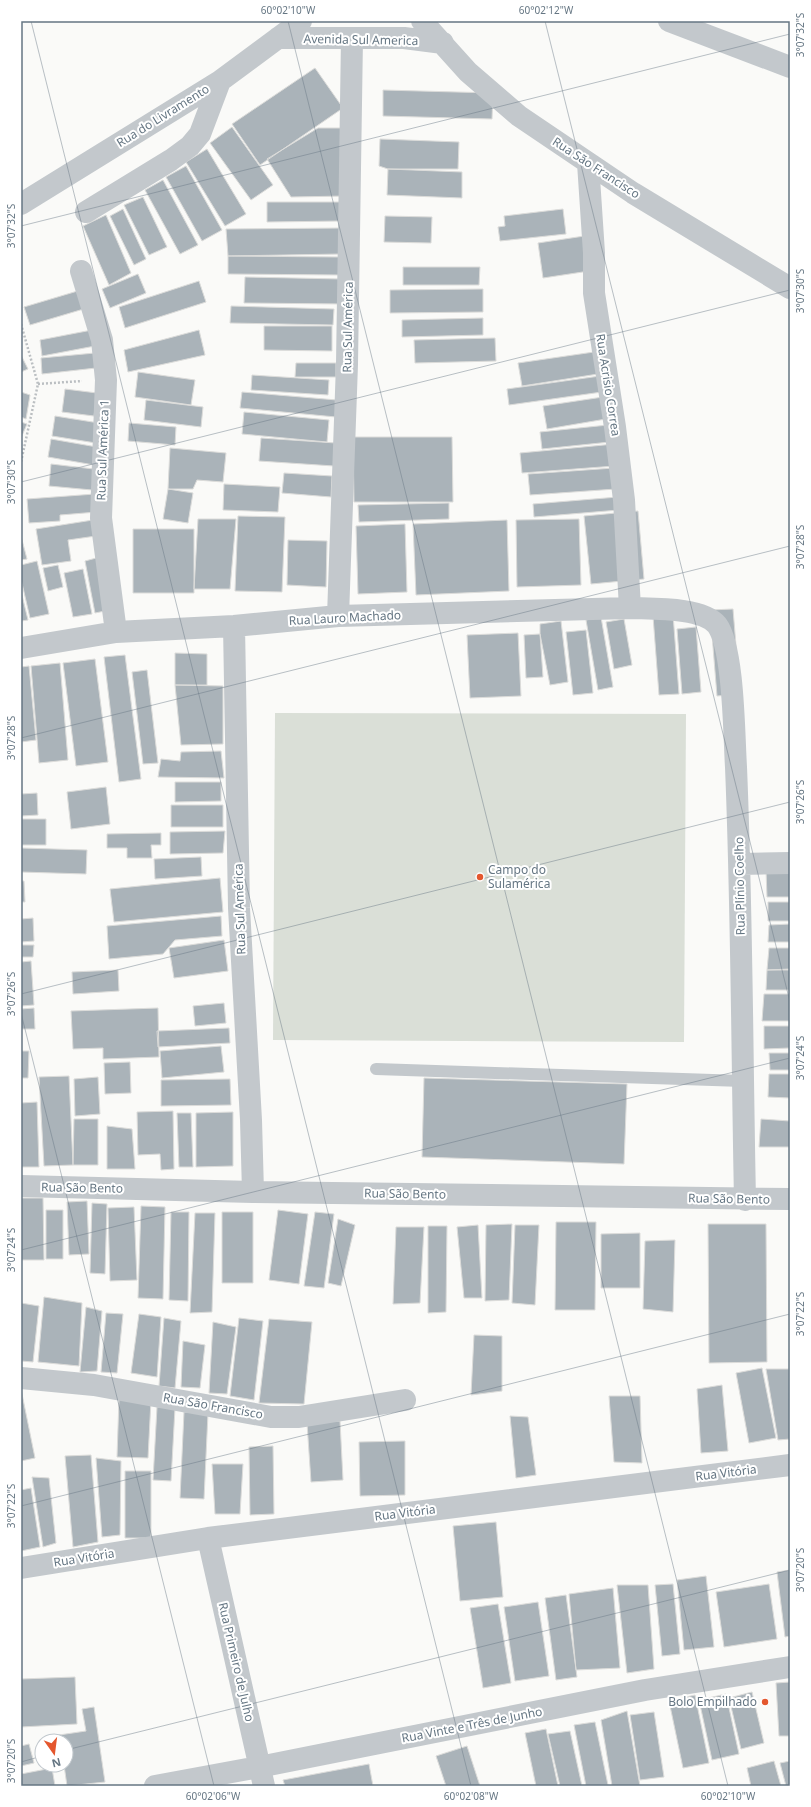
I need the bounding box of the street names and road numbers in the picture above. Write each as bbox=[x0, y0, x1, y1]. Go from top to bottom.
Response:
street label: Avenida Sul America bbox=[304, 30, 418, 49]
street label: Rua do Livramento bbox=[113, 80, 212, 151]
street label: Rua São Francisco bbox=[549, 133, 643, 202]
street label: Rua Sul América bbox=[338, 281, 357, 373]
street label: Rua Acrisio Correa bbox=[592, 333, 625, 437]
street label: Rua Sul América 1 bbox=[92, 399, 113, 501]
street label: Rua Lauro Machado bbox=[288, 606, 402, 629]
street label: Rua Plínio Coelho bbox=[730, 837, 749, 935]
street label: Rua Sul América bbox=[229, 863, 250, 955]
street label: Rua São Bento bbox=[41, 1178, 123, 1197]
street label: Rua São Bento bbox=[364, 1184, 446, 1203]
street label: Rua São Bento bbox=[688, 1189, 770, 1208]
street label: Rua São Francisco bbox=[162, 1388, 264, 1423]
street label: Rua Vitória bbox=[694, 1460, 757, 1485]
street label: Rua Vitória bbox=[373, 1500, 436, 1525]
street label: Rua Vitória bbox=[52, 1544, 116, 1571]
street label: Rua Primeiro de Julho bbox=[214, 1601, 258, 1723]
street label: Rua Vinte e Três de Junho bbox=[400, 1703, 544, 1746]

